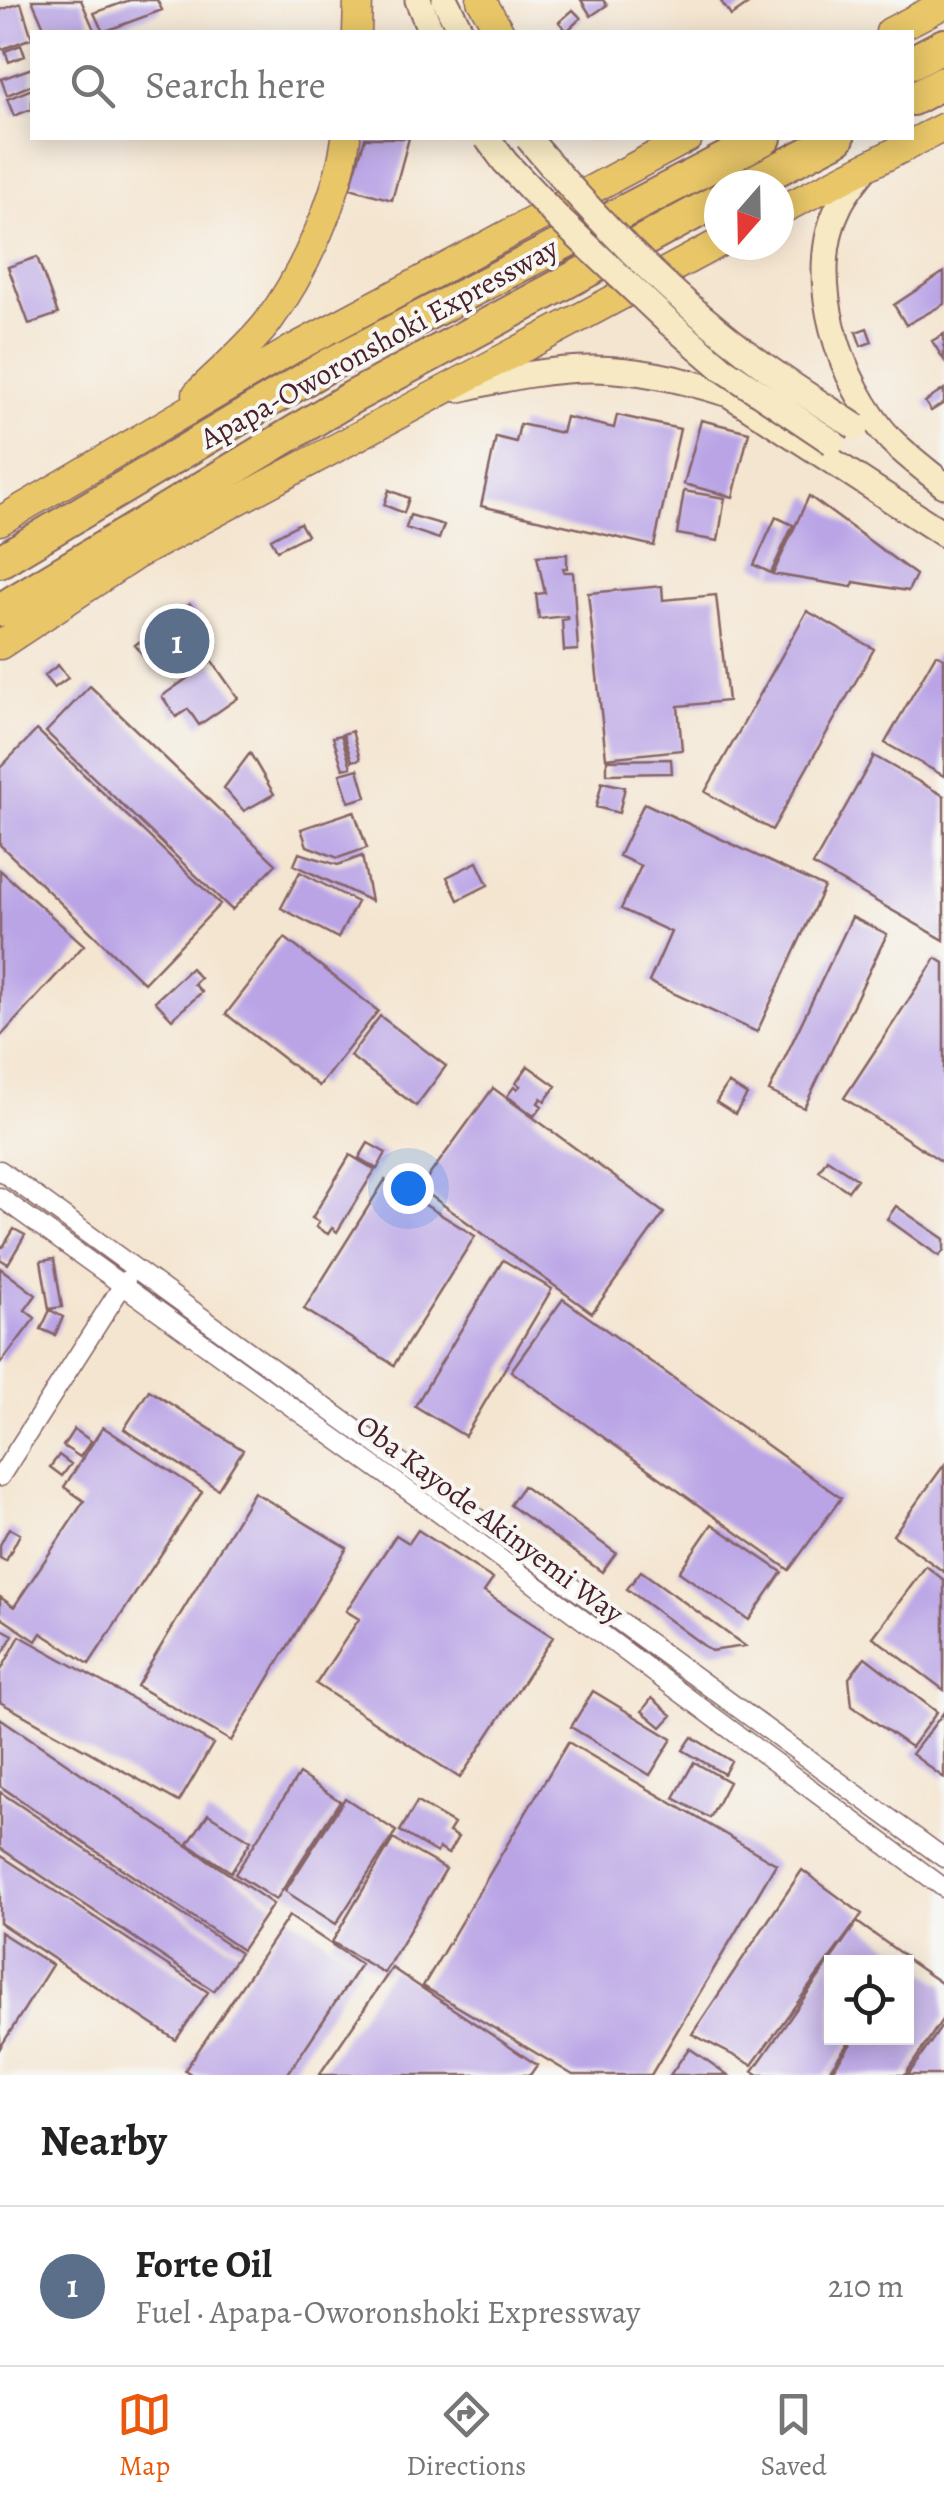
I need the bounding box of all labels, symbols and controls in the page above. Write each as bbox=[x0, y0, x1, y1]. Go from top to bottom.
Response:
search box bbox=[30, 30, 914, 140]
icon: search bbox=[65, 58, 120, 113]
text: Search here bbox=[145, 59, 326, 111]
north arrow bbox=[704, 170, 794, 260]
street label: Apapa-Oworonshoki Expressway bbox=[192, 227, 566, 459]
pin: 1 bbox=[144, 604, 210, 678]
your location bbox=[383, 1163, 434, 1214]
street label: Oba Kayode Akinyemi Way bbox=[348, 1405, 632, 1633]
map controls bbox=[824, 1955, 914, 2045]
button: locate bbox=[824, 1955, 914, 2045]
text: Nearby bbox=[40, 2112, 167, 2169]
text: Forte Oil bbox=[135, 2238, 272, 2290]
text: 1 bbox=[67, 2264, 78, 2308]
text: 210 m bbox=[828, 2264, 904, 2308]
text: Fuel · Apapa-Oworonshoki Expressway bbox=[135, 2290, 640, 2334]
tab: Map bbox=[117, 2387, 172, 2485]
tab: Directions bbox=[406, 2387, 526, 2485]
tab: Saved bbox=[761, 2387, 827, 2485]

